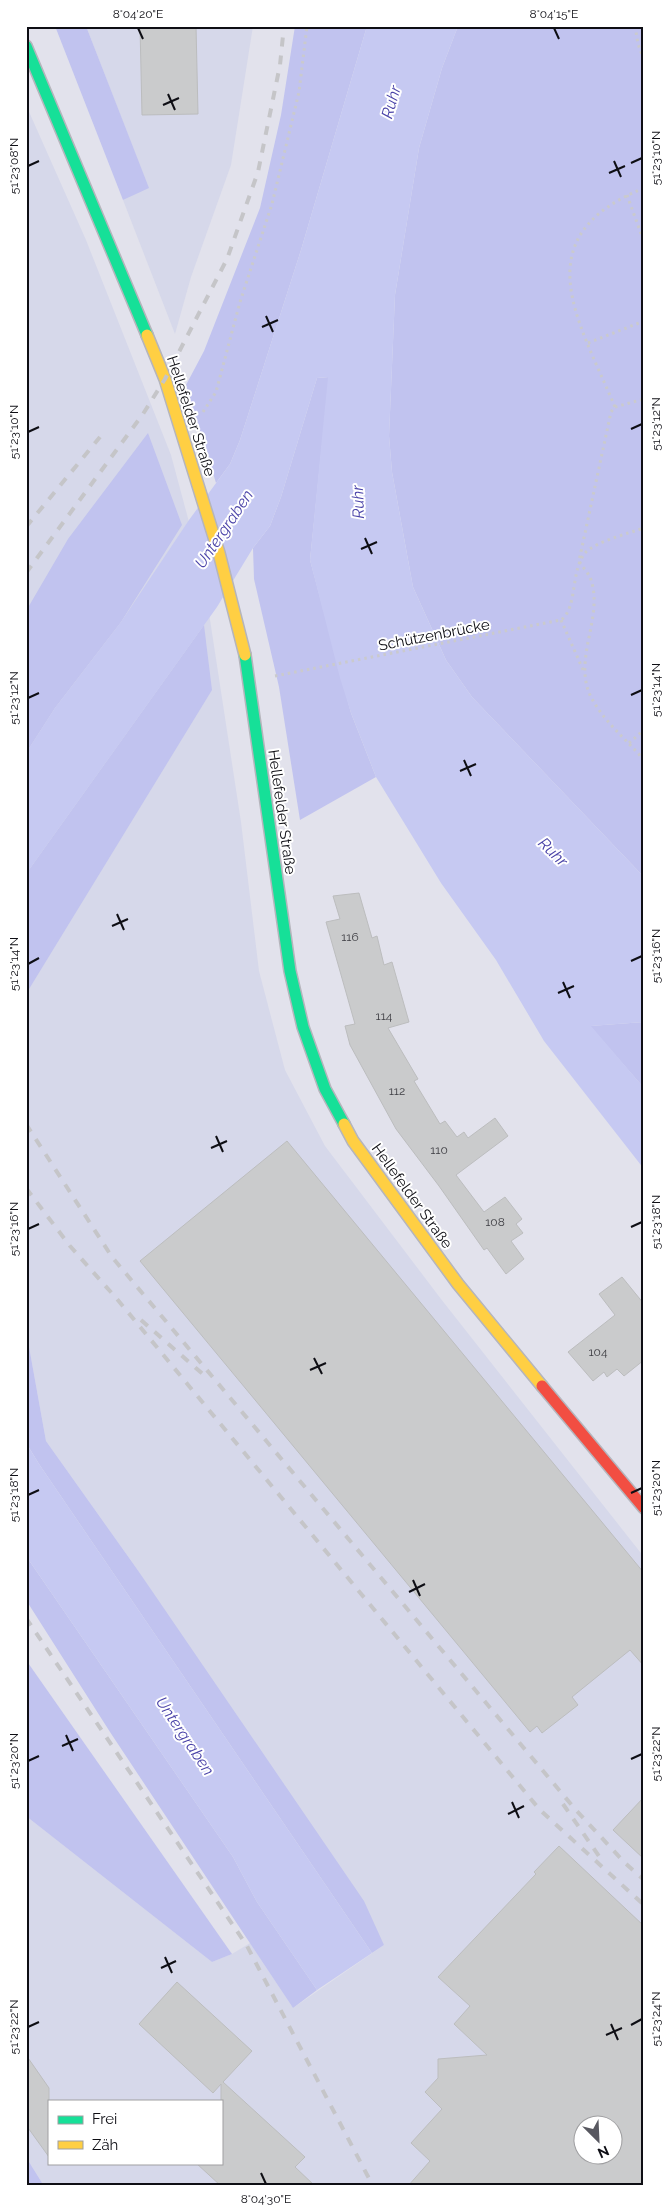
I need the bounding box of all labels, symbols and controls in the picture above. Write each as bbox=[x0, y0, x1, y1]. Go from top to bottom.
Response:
text: 8°04'20"E bbox=[113, 7, 163, 21]
text: 8°04'15"E bbox=[530, 7, 578, 21]
water label: Ruhr bbox=[377, 83, 405, 121]
text: 51°23'10"N bbox=[649, 131, 663, 185]
text: 51°23'08"N bbox=[7, 138, 21, 194]
street label: Hellefelder Straße bbox=[163, 354, 219, 479]
text: 51°23'12"N bbox=[649, 397, 663, 451]
text: 51°23'10"N bbox=[7, 405, 21, 459]
water label: Ruhr bbox=[348, 484, 368, 519]
water label: Untergraben bbox=[191, 486, 257, 572]
street label: Schützenbrücke bbox=[377, 615, 491, 655]
text: 51°23'14"N bbox=[649, 663, 663, 717]
text: 51°23'12"N bbox=[7, 671, 21, 725]
street label: Hellefelder Straße bbox=[264, 749, 300, 876]
water label: Ruhr bbox=[534, 834, 572, 871]
text: 51°23'16"N bbox=[649, 929, 663, 983]
house number: 116 bbox=[341, 930, 359, 944]
text: 51°23'14"N bbox=[7, 937, 21, 991]
house number: 114 bbox=[376, 1009, 393, 1023]
house number: 112 bbox=[389, 1084, 405, 1098]
street label: Hellefelder Straße bbox=[368, 1140, 456, 1252]
house number: 110 bbox=[430, 1143, 448, 1157]
text: 51°23'18"N bbox=[649, 1195, 663, 1249]
text: 51°23'16"N bbox=[7, 1202, 21, 1256]
house number: 108 bbox=[485, 1215, 505, 1229]
house number: 104 bbox=[588, 1345, 608, 1359]
text: 51°23'20"N bbox=[649, 1460, 663, 1516]
text: 51°23'18"N bbox=[7, 1468, 21, 1522]
water label: Untergraben bbox=[152, 1693, 218, 1779]
text: 51°23'22"N bbox=[649, 1727, 663, 1781]
text: 51°23'20"N bbox=[7, 1733, 21, 1789]
text: 51°23'24"N bbox=[649, 1991, 663, 2047]
text: 51°23'22"N bbox=[7, 2000, 21, 2054]
legend bbox=[48, 2100, 222, 2164]
text: Frei bbox=[92, 2110, 117, 2128]
north arrow bbox=[572, 2114, 622, 2164]
text: Zäh bbox=[92, 2136, 118, 2154]
text: N bbox=[595, 2142, 611, 2161]
text: 8°04'30"E bbox=[241, 2192, 291, 2206]

